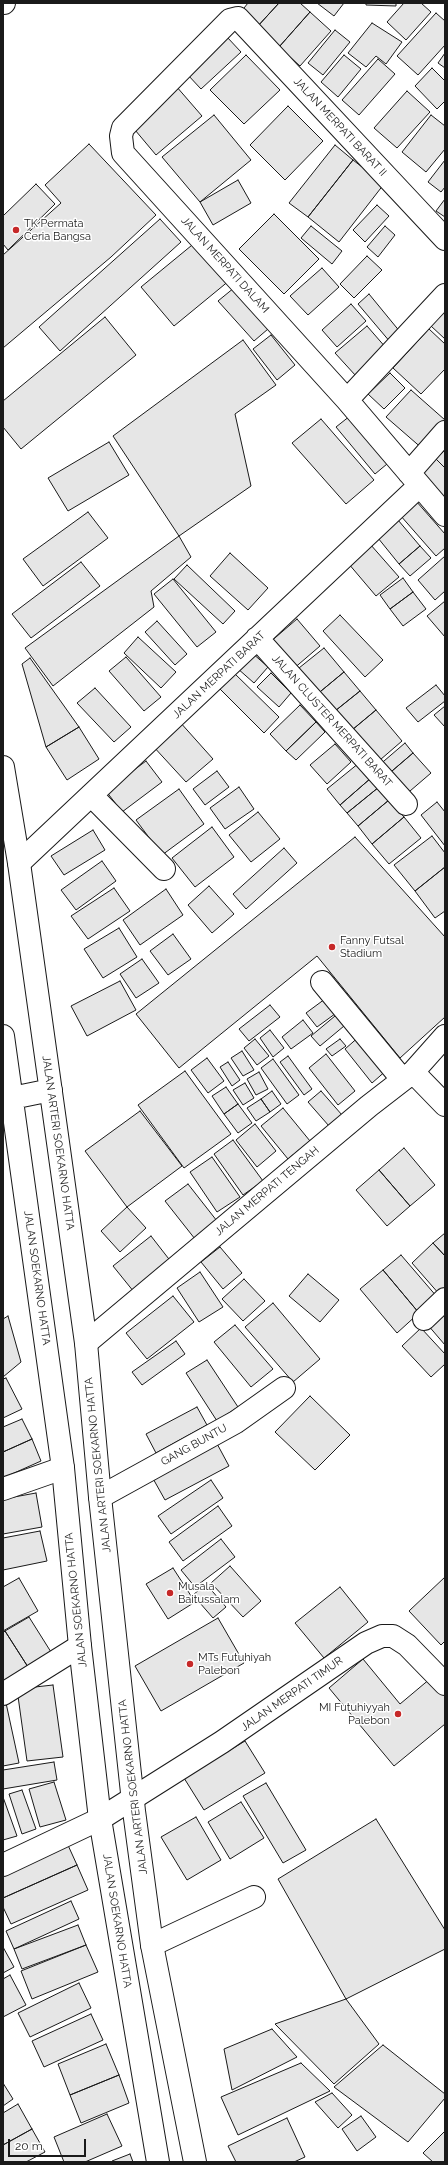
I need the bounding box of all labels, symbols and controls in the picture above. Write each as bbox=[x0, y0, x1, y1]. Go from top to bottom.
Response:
street label: JALAN MERPATI BARAT II bbox=[291, 75, 389, 179]
street label: JALAN MERPATI DALAM bbox=[178, 214, 272, 316]
place label: TK Permata Ceria Bangsa bbox=[24, 217, 91, 243]
marker: TK Permata Ceria Bangsa bbox=[11, 225, 21, 235]
street label: JALAN MERPATI BARAT bbox=[170, 629, 268, 721]
street label: JALAN CLUSTER MERPATI BARAT bbox=[269, 652, 395, 790]
place label: Fanny Futsal Stadium bbox=[340, 934, 404, 960]
marker: Fanny Futsal Stadium bbox=[327, 942, 337, 952]
street label: JALAN ARTERI SOEKARNO HATTA bbox=[39, 1055, 77, 1231]
street label: JALAN MERPATI TENGAH bbox=[212, 1144, 322, 1238]
street label: JALAN SOEKARNO HATTA bbox=[21, 1210, 53, 1346]
street label: JALAN ARTERI SOEKARNO HATTA bbox=[82, 1377, 114, 1553]
street label: GANG BUNTU bbox=[159, 1421, 229, 1469]
street label: JALAN SOEKARNO HATTA bbox=[62, 1532, 90, 1668]
place label: Musala Baitussalam bbox=[178, 1580, 240, 1606]
marker: Musala Baitussalam bbox=[165, 1588, 175, 1598]
place label: MTs Futuhiyah Palebon bbox=[198, 1651, 271, 1677]
street label: JALAN MERPATI TIMUR bbox=[239, 1654, 345, 1734]
marker: MTs Futuhiyah Palebon bbox=[185, 1659, 195, 1669]
street label: JALAN ARTERI SOEKARNO HATTA bbox=[116, 1699, 150, 1875]
place label: MI Futuhiyyah Palebon bbox=[319, 1701, 390, 1727]
marker: MI Futuhiyyah Palebon bbox=[393, 1709, 403, 1719]
street label: JALAN SOEKARNO HATTA bbox=[100, 1853, 134, 1989]
scale bar bbox=[10, 2131, 88, 2157]
text: 20 m bbox=[15, 2139, 43, 2153]

